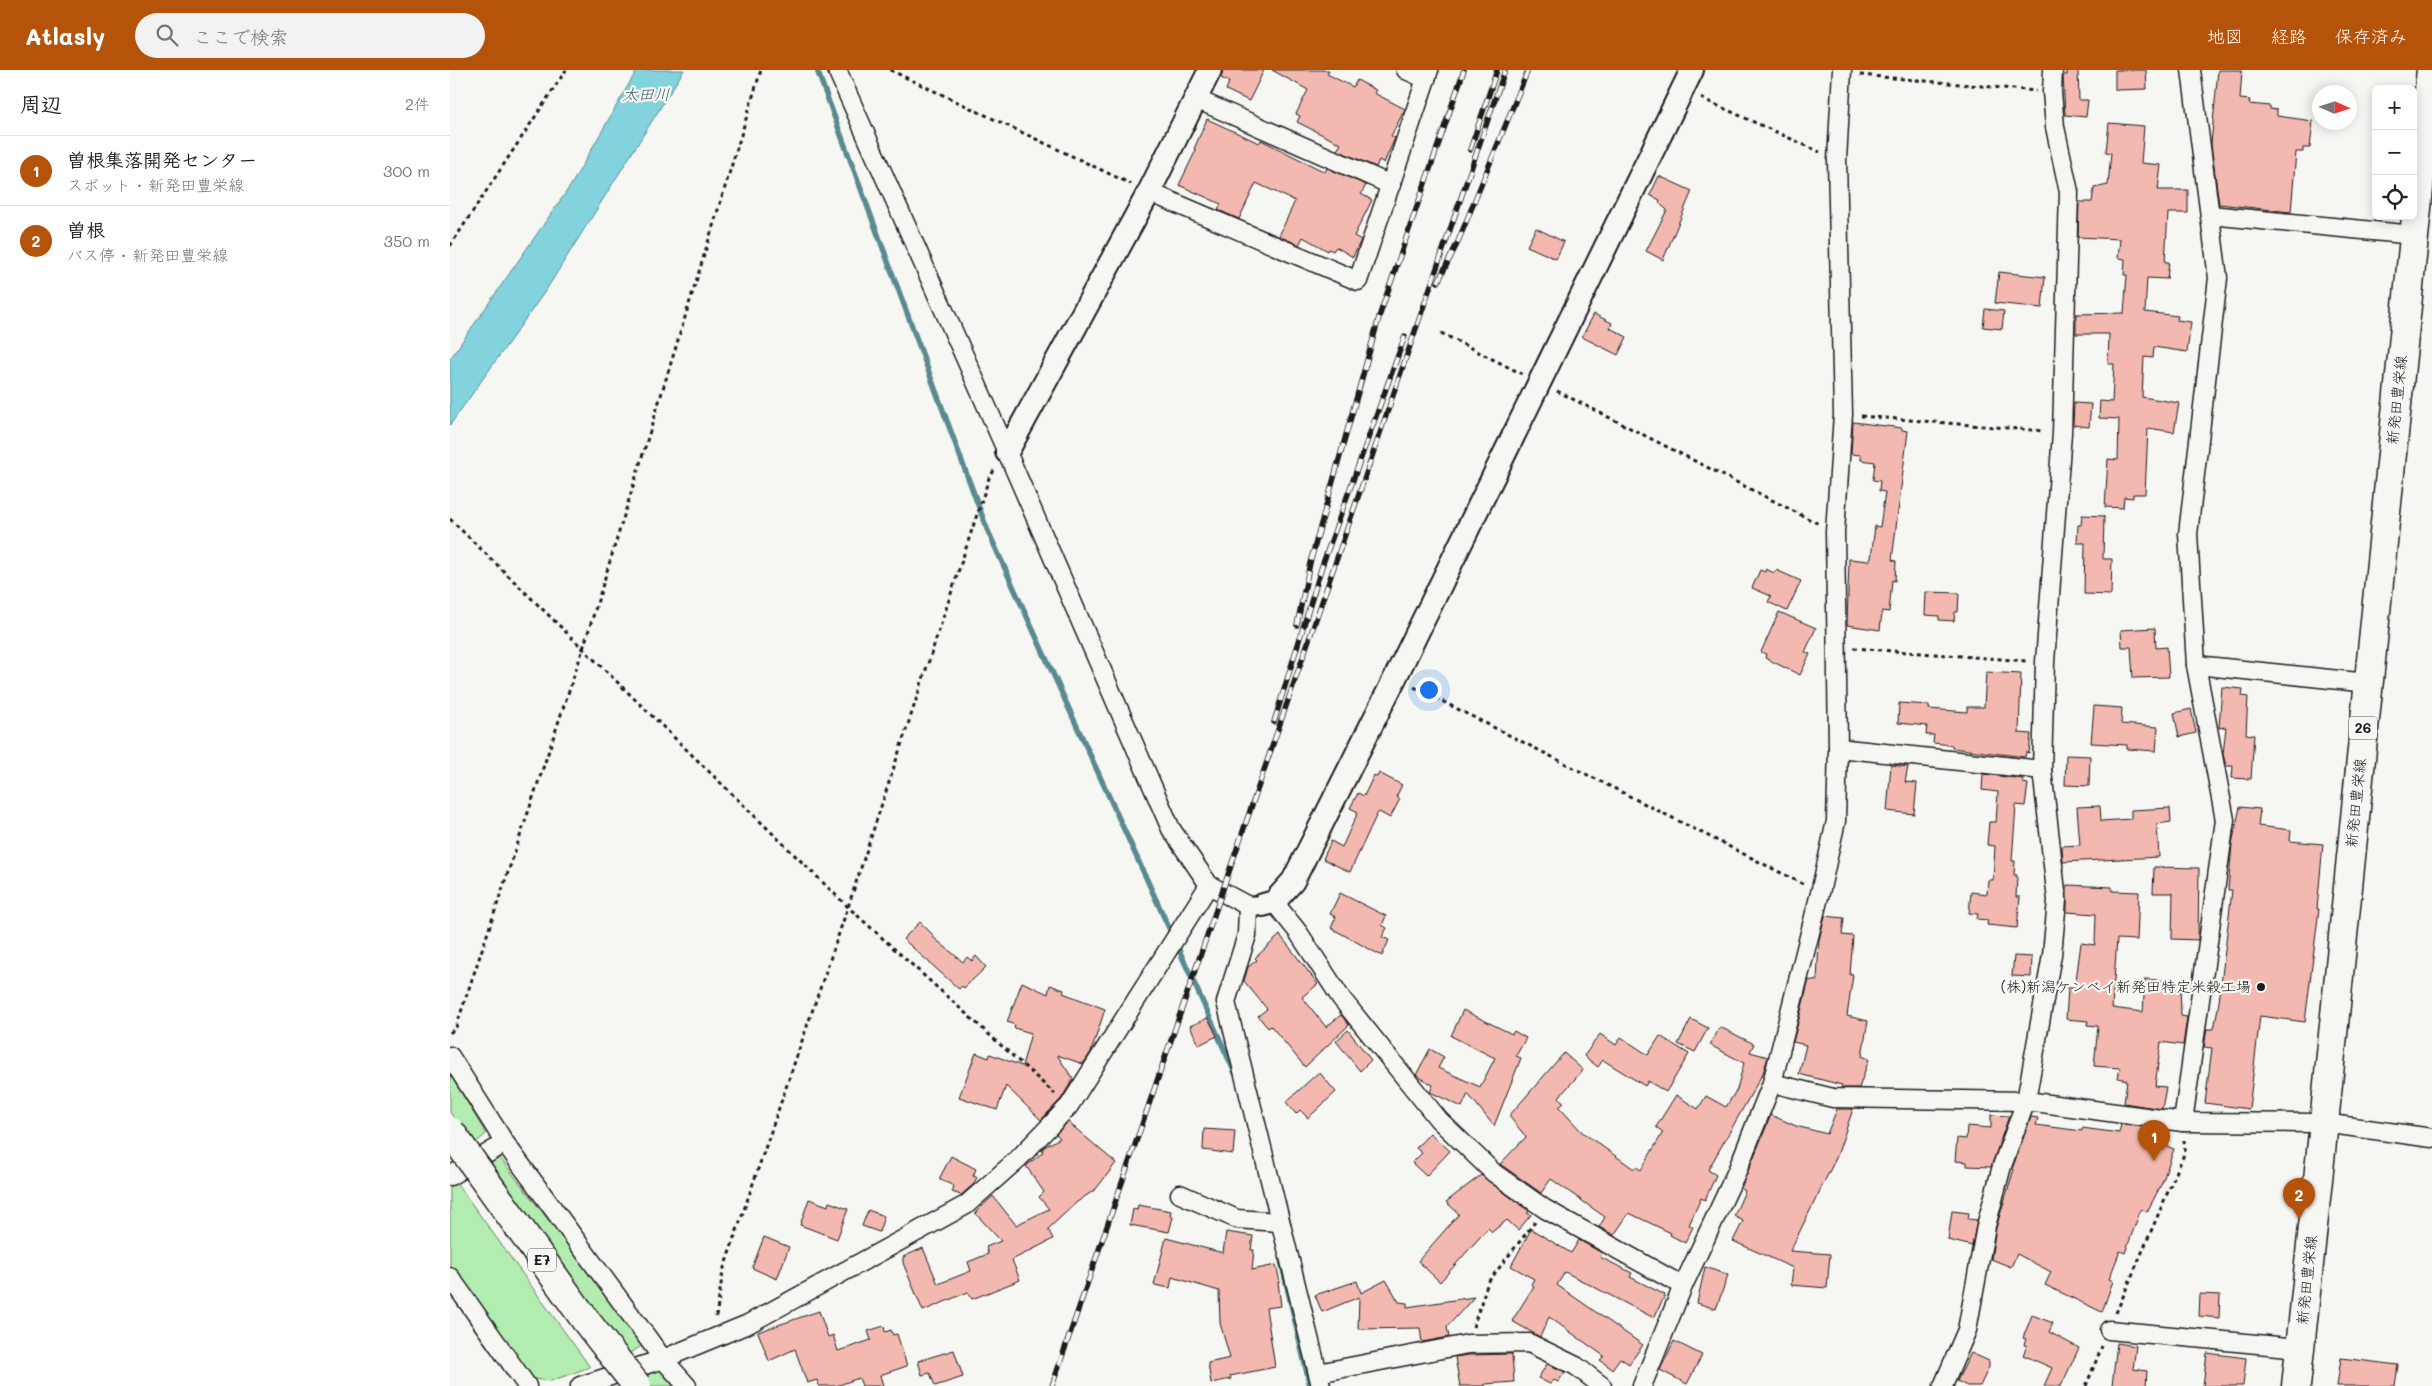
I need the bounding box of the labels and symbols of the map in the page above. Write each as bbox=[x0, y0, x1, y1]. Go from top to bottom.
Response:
water label: 太田川 bbox=[622, 83, 670, 104]
north arrow bbox=[2312, 85, 2357, 130]
street label: 新発田豊栄線 bbox=[2381, 354, 2411, 446]
your location bbox=[1416, 677, 1442, 703]
road number: 26 bbox=[2349, 716, 2377, 740]
street label: 新発田豊栄線 bbox=[2340, 757, 2370, 849]
place label: (株)新潟ケンベイ新発田特定米穀工場 bbox=[2001, 976, 2251, 996]
marker: (株)新潟ケンベイ新発田特定米穀工場 bbox=[2255, 981, 2267, 993]
pin: 1 bbox=[2138, 1120, 2170, 1161]
pin: 2 bbox=[2283, 1178, 2315, 1219]
street label: 新発田豊栄線 bbox=[2291, 1234, 2321, 1326]
road number: E7 bbox=[528, 1248, 556, 1272]

